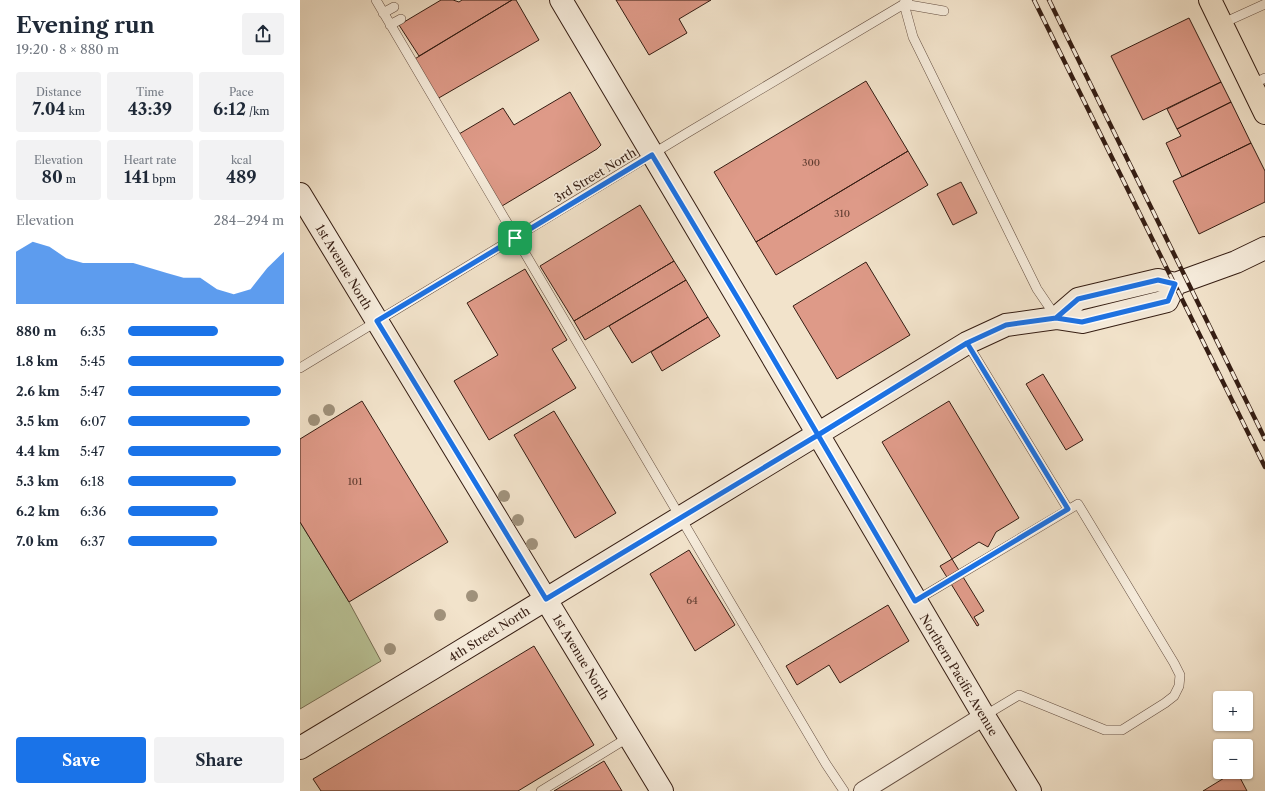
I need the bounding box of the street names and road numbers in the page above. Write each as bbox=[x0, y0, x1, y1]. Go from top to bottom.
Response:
street label: 3rd Street North bbox=[551, 144, 639, 205]
street label: 1st Avenue North bbox=[313, 222, 376, 313]
street label: 4th Street North bbox=[446, 603, 533, 665]
street label: Northern Pacific Avenue bbox=[917, 611, 1002, 739]
street label: 1st Avenue North bbox=[550, 612, 613, 703]

